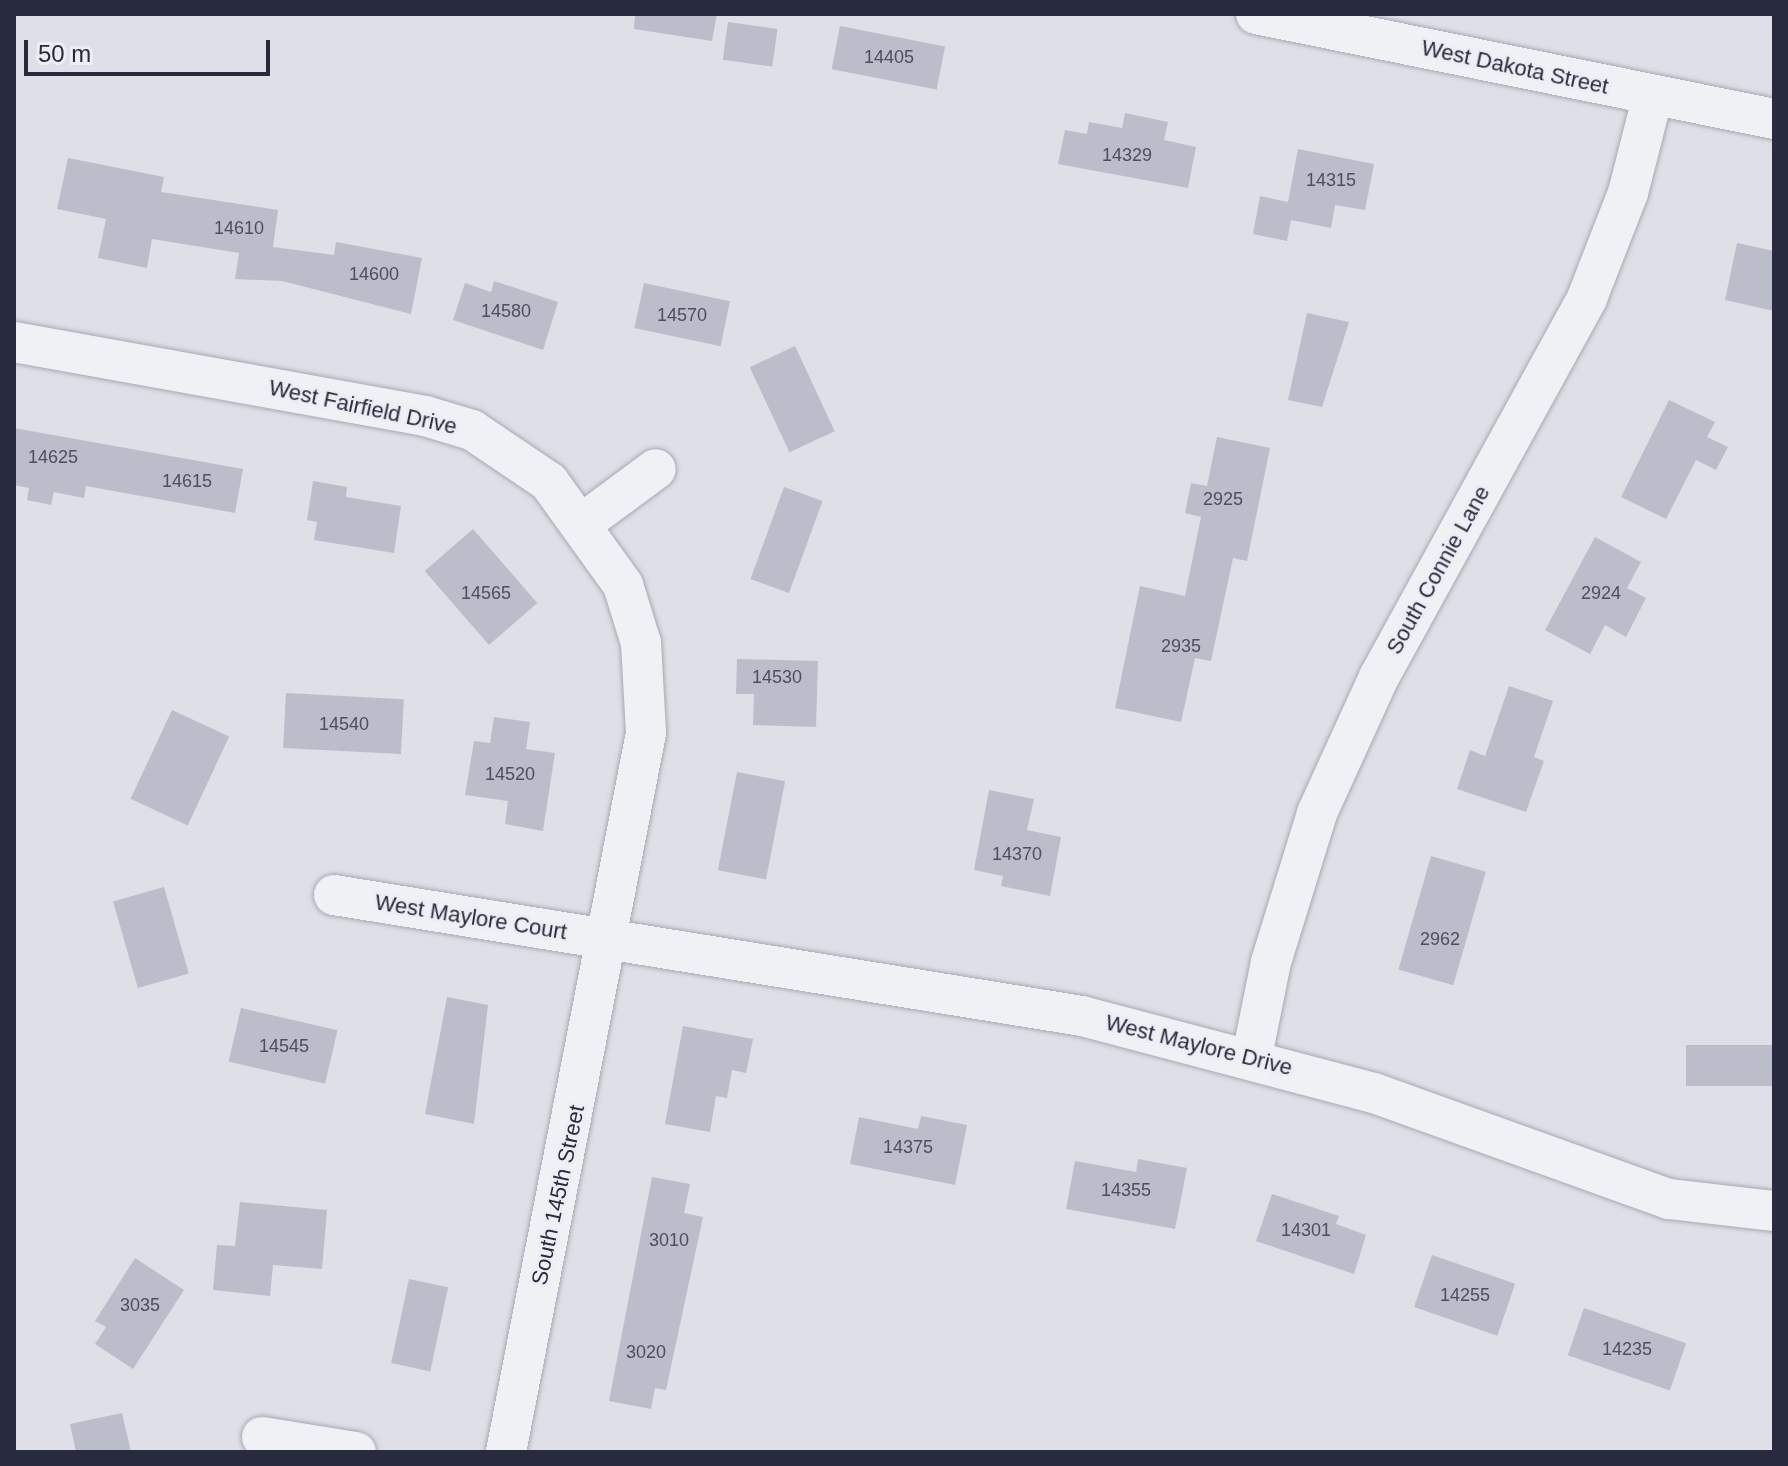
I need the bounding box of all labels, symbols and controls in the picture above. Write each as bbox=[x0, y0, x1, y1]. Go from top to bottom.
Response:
scale bar bbox=[28, 24, 274, 74]
street label: West Dakota Street bbox=[1419, 34, 1611, 100]
text: 50 m bbox=[38, 40, 91, 67]
house number: 14405 bbox=[864, 46, 914, 68]
house number: 14329 bbox=[1102, 144, 1152, 166]
house number: 14315 bbox=[1306, 169, 1356, 191]
house number: 14610 bbox=[214, 217, 264, 239]
house number: 14600 bbox=[349, 263, 399, 285]
house number: 14580 bbox=[481, 300, 531, 322]
house number: 14570 bbox=[657, 304, 707, 326]
street label: West Fairfield Drive bbox=[267, 374, 459, 440]
house number: 14625 bbox=[28, 446, 78, 468]
house number: 14615 bbox=[162, 470, 212, 492]
street label: South Connie Lane bbox=[1381, 481, 1495, 659]
house number: 2925 bbox=[1203, 488, 1243, 510]
house number: 14565 bbox=[461, 582, 511, 604]
house number: 2924 bbox=[1581, 582, 1621, 604]
house number: 2935 bbox=[1161, 635, 1201, 657]
house number: 14530 bbox=[752, 666, 802, 688]
house number: 14540 bbox=[319, 713, 369, 735]
house number: 14520 bbox=[485, 763, 535, 785]
house number: 14370 bbox=[992, 843, 1042, 865]
street label: West Maylore Court bbox=[373, 889, 569, 945]
house number: 2962 bbox=[1420, 928, 1460, 950]
street label: West Maylore Drive bbox=[1103, 1009, 1295, 1081]
house number: 14545 bbox=[259, 1035, 309, 1057]
street label: South 145th Street bbox=[526, 1103, 590, 1287]
house number: 14375 bbox=[883, 1136, 933, 1158]
house number: 14355 bbox=[1101, 1179, 1151, 1201]
house number: 14301 bbox=[1281, 1219, 1331, 1241]
house number: 3010 bbox=[649, 1229, 689, 1251]
house number: 14255 bbox=[1440, 1284, 1490, 1306]
house number: 3035 bbox=[120, 1294, 160, 1316]
house number: 14235 bbox=[1602, 1338, 1652, 1360]
house number: 3020 bbox=[626, 1341, 666, 1363]

